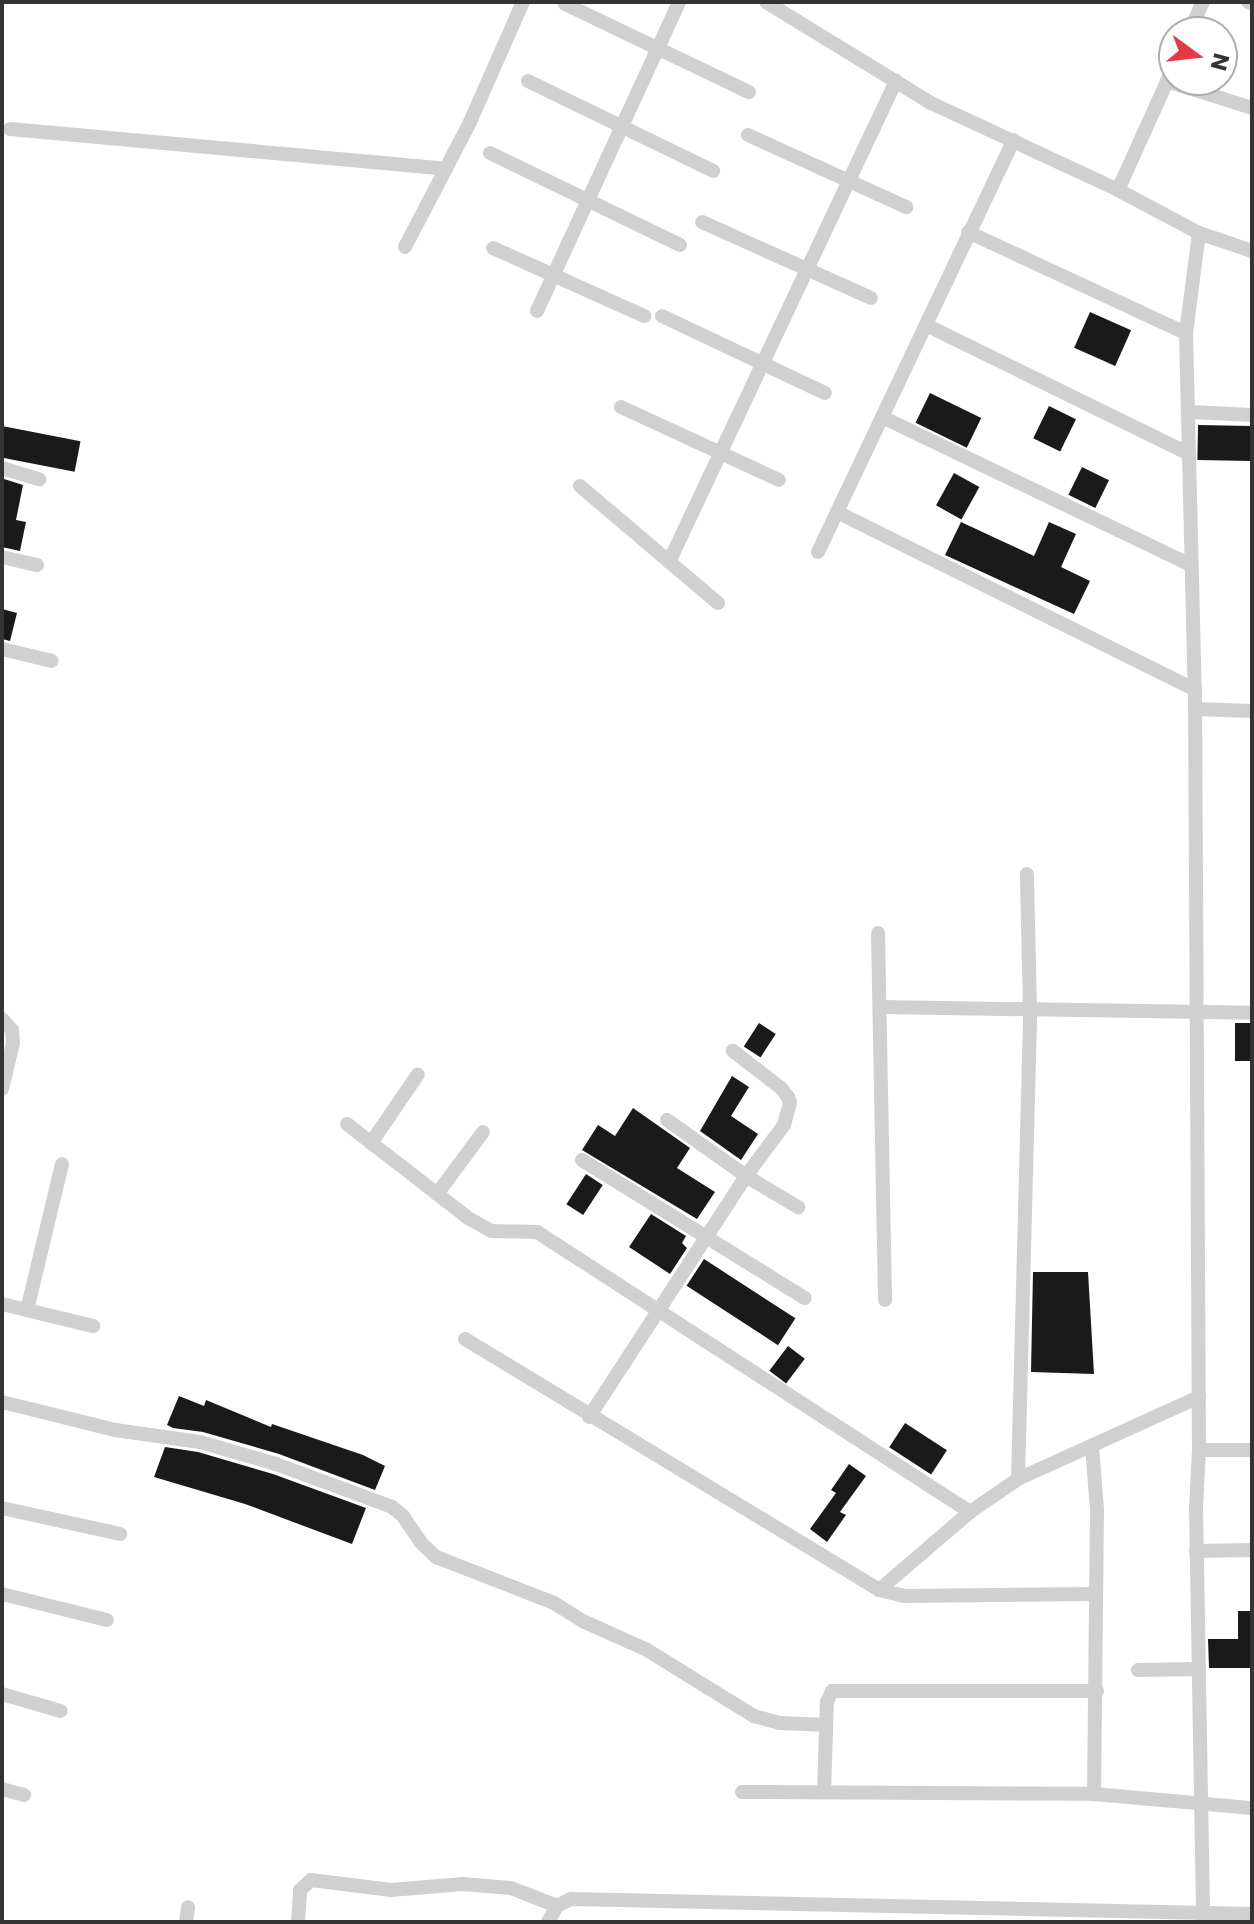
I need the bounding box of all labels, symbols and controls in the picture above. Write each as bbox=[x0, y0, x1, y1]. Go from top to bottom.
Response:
north arrow bbox=[1158, 16, 1238, 96]
text: N bbox=[1203, 50, 1237, 74]

